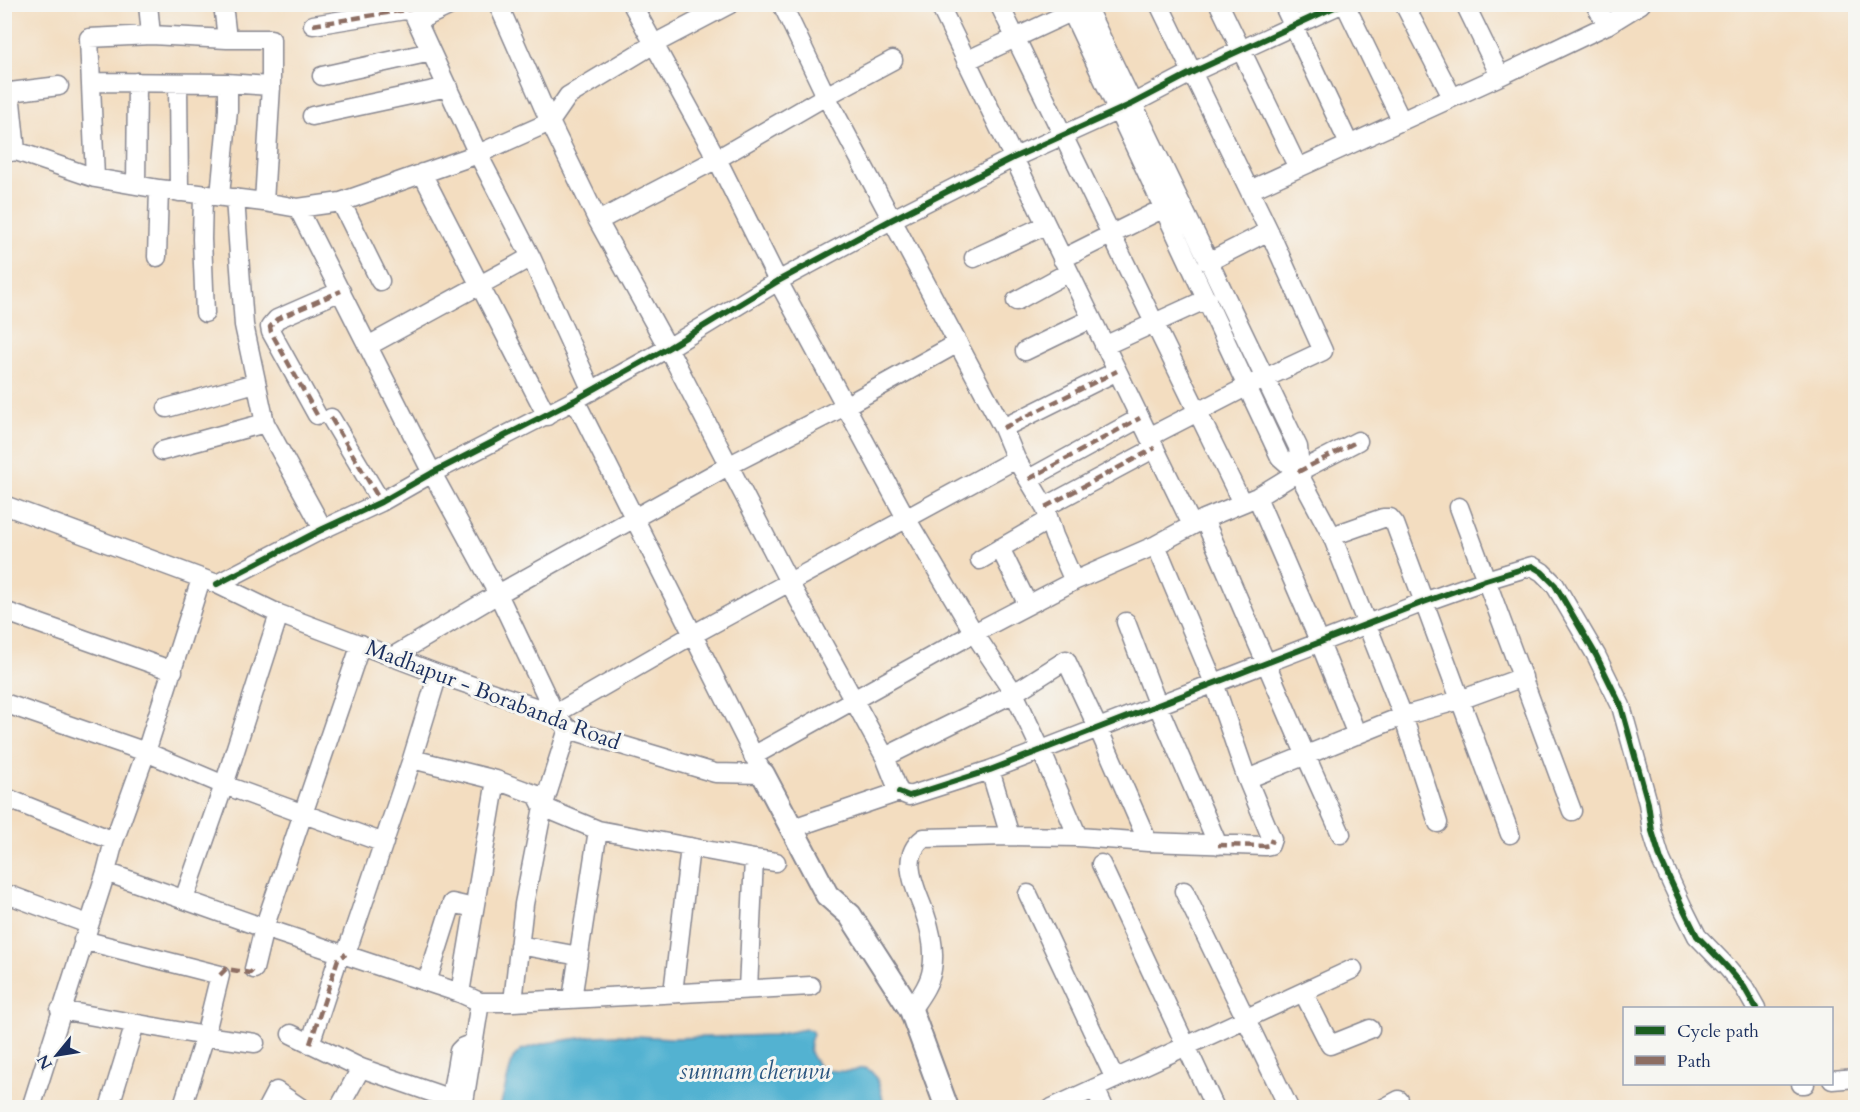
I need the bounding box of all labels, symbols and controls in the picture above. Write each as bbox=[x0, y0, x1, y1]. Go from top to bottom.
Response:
street label: Madhapur - Borabanda Road bbox=[361, 633, 625, 758]
legend bbox=[1623, 1007, 1833, 1085]
text: Cycle path bbox=[1677, 1019, 1759, 1044]
north arrow bbox=[27, 1025, 87, 1085]
text: Path bbox=[1677, 1049, 1711, 1074]
text: N bbox=[32, 1050, 58, 1074]
water label: sunnam cheruvu bbox=[679, 1055, 831, 1088]

